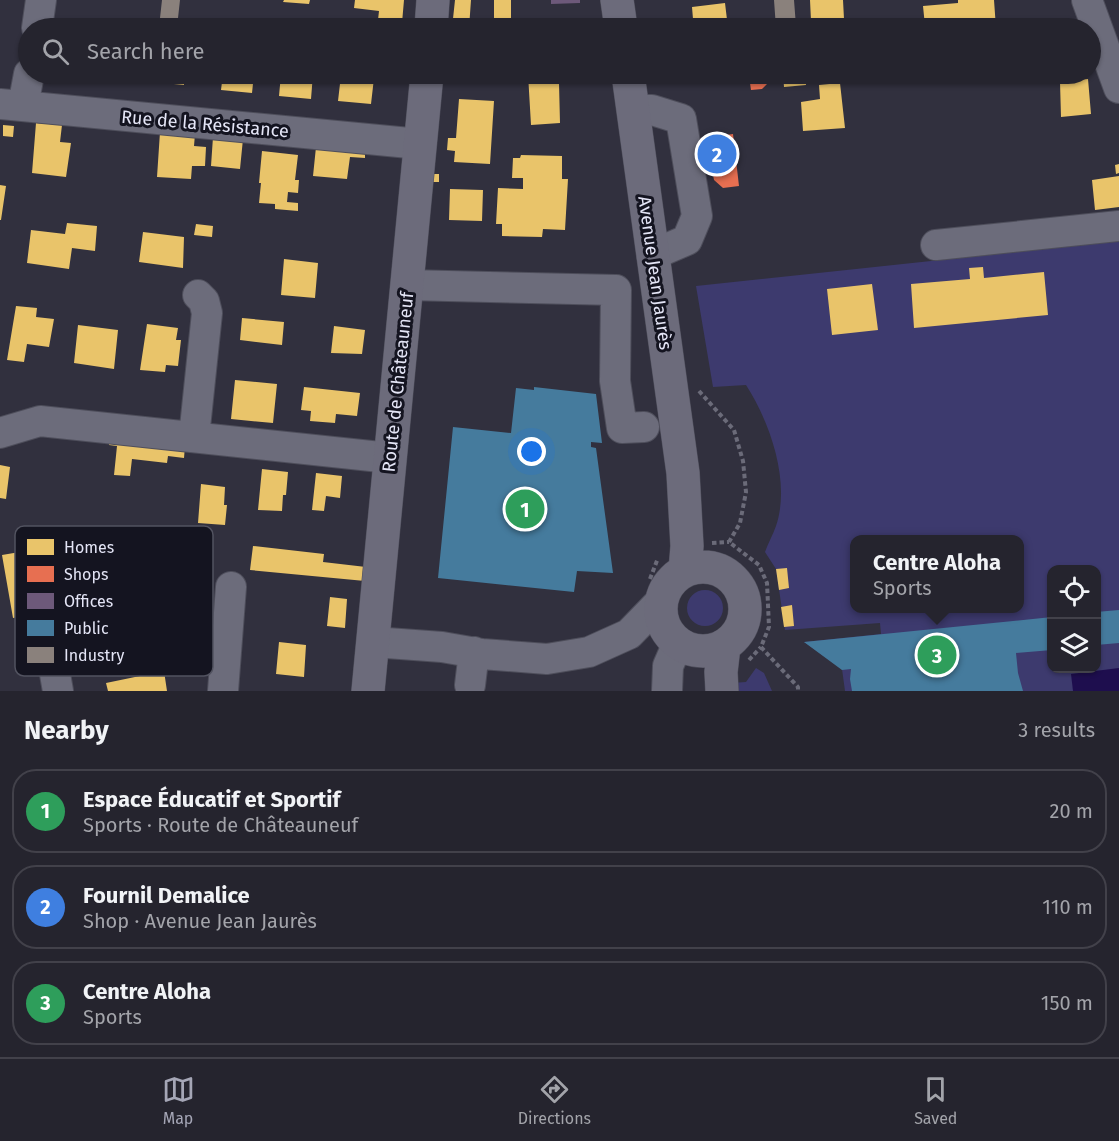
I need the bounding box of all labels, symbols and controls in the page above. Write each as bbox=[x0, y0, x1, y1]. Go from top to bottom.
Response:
search box bbox=[18, 18, 1101, 84]
icon: search bbox=[39, 35, 72, 68]
text: Search here bbox=[87, 38, 205, 65]
street label: Rue de la Résistance bbox=[120, 106, 290, 142]
pin: 2 bbox=[698, 132, 736, 176]
street label: Avenue Jean Jaurès bbox=[633, 195, 677, 351]
street label: Route de Châteauneuf bbox=[378, 289, 419, 473]
your location bbox=[517, 437, 546, 466]
pin: 1 bbox=[506, 486, 544, 532]
legend bbox=[15, 526, 213, 676]
popup bbox=[850, 535, 1024, 613]
text: Homes bbox=[64, 538, 114, 557]
text: Centre Aloha bbox=[873, 549, 1001, 576]
text: Shops bbox=[64, 565, 108, 584]
map controls bbox=[1047, 565, 1101, 673]
button: locate bbox=[1047, 565, 1101, 619]
text: Sports bbox=[873, 576, 932, 600]
text: Offices bbox=[64, 592, 113, 611]
text: Public bbox=[64, 619, 109, 638]
button: layers bbox=[1047, 619, 1101, 673]
pin: 3 bbox=[918, 632, 956, 678]
text: Industry bbox=[64, 646, 124, 665]
text: Nearby bbox=[24, 715, 109, 746]
text: 3 results bbox=[1018, 718, 1095, 742]
text: Espace Éducatif et Sportif bbox=[83, 786, 340, 813]
text: 1 bbox=[41, 799, 50, 823]
text: 20 m bbox=[1050, 799, 1093, 823]
text: Sports · Route de Châteauneuf bbox=[83, 813, 358, 837]
text: Fournil Demalice bbox=[83, 882, 250, 909]
text: 2 bbox=[40, 895, 51, 919]
text: 110 m bbox=[1042, 895, 1093, 919]
text: Shop · Avenue Jean Jaurès bbox=[83, 909, 317, 933]
text: Centre Aloha bbox=[83, 978, 211, 1005]
text: 3 bbox=[40, 991, 51, 1015]
text: 150 m bbox=[1041, 991, 1093, 1015]
text: Sports bbox=[83, 1005, 142, 1029]
tab: Map bbox=[162, 1073, 195, 1128]
tab: Directions bbox=[518, 1073, 591, 1128]
tab: Saved bbox=[914, 1073, 957, 1128]

